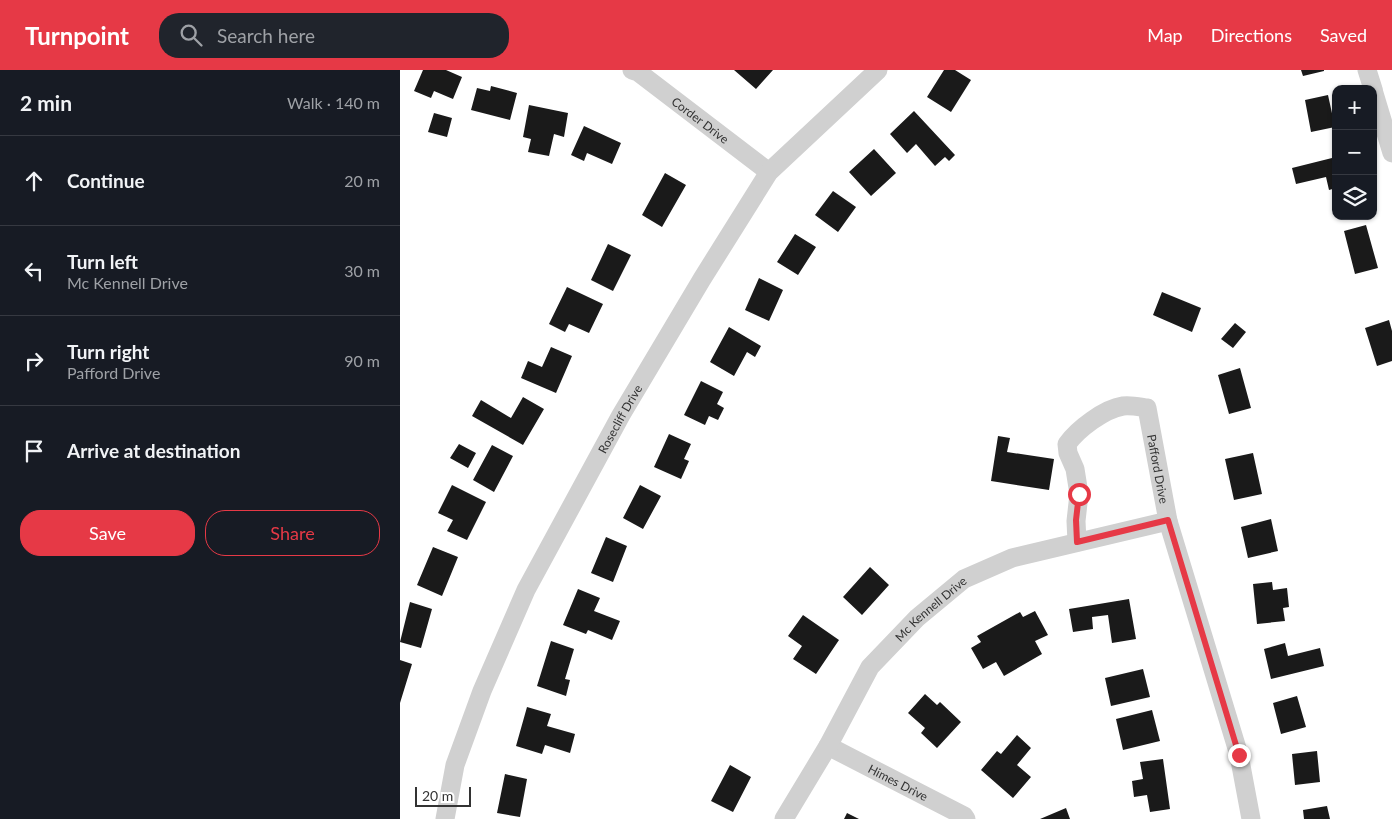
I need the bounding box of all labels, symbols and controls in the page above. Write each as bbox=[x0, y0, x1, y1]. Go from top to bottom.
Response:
search box bbox=[159, 13, 509, 58]
text: Turnpoint bbox=[25, 21, 129, 50]
icon: search bbox=[177, 21, 205, 49]
text: Search here bbox=[217, 24, 315, 47]
text: Map bbox=[1147, 24, 1183, 46]
text: Directions bbox=[1211, 24, 1292, 46]
text: Saved bbox=[1320, 24, 1367, 46]
map controls bbox=[1332, 85, 1377, 220]
button: + bbox=[1332, 85, 1377, 130]
text: 2 min bbox=[20, 90, 72, 115]
text: Walk · 140 m bbox=[287, 93, 380, 112]
street label: Corder Drive bbox=[669, 93, 732, 146]
button: − bbox=[1332, 130, 1377, 175]
icon: ahead bbox=[20, 167, 48, 195]
text: Continue bbox=[67, 169, 145, 192]
text: 20 m bbox=[344, 171, 380, 190]
button: layers bbox=[1332, 175, 1377, 220]
text: Turn left bbox=[67, 250, 138, 273]
icon: left bbox=[20, 257, 48, 285]
text: 30 m bbox=[344, 261, 380, 280]
text: Mc Kennell Drive bbox=[67, 273, 188, 292]
text: Turn right bbox=[67, 340, 149, 363]
icon: right bbox=[20, 347, 48, 375]
text: 90 m bbox=[344, 351, 380, 370]
text: Pafford Drive bbox=[67, 363, 160, 382]
street label: Rosecliff Drive bbox=[594, 382, 645, 456]
street label: Pafford Drive bbox=[1145, 433, 1172, 505]
icon: arrive bbox=[20, 437, 48, 465]
text: Arrive at destination bbox=[67, 439, 240, 462]
route start bbox=[1068, 483, 1091, 506]
button: Save bbox=[20, 510, 195, 556]
button: Share bbox=[205, 510, 380, 556]
street label: Mc Kennell Drive bbox=[892, 573, 969, 644]
route end bbox=[1228, 744, 1251, 767]
street label: Himes Drive bbox=[866, 761, 931, 804]
scale bar bbox=[415, 784, 471, 807]
text: 20 m bbox=[422, 787, 453, 804]

